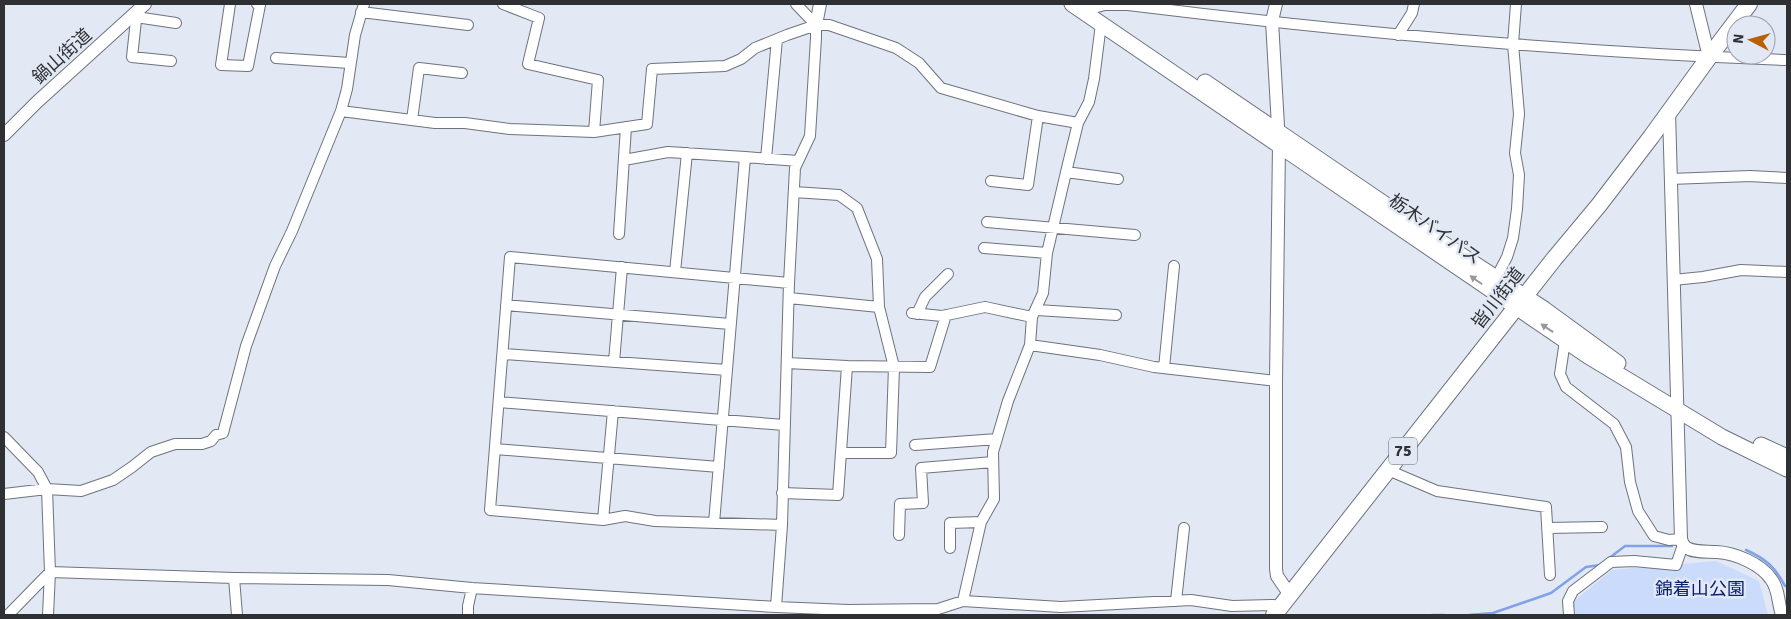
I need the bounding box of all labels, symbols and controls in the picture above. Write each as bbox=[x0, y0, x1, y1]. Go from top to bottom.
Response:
north arrow bbox=[1726, 15, 1776, 65]
street label: 鍋山街道 bbox=[28, 24, 96, 88]
text: N bbox=[1730, 33, 1748, 44]
street label: 栃木バイパス bbox=[1385, 189, 1485, 269]
street label: 皆川街道 bbox=[1467, 263, 1529, 333]
one-way arrow bbox=[1469, 275, 1483, 284]
one-way arrow bbox=[1540, 323, 1553, 333]
road number: 75 bbox=[1389, 438, 1417, 464]
park label: 錦着山公園 bbox=[1655, 578, 1745, 600]

